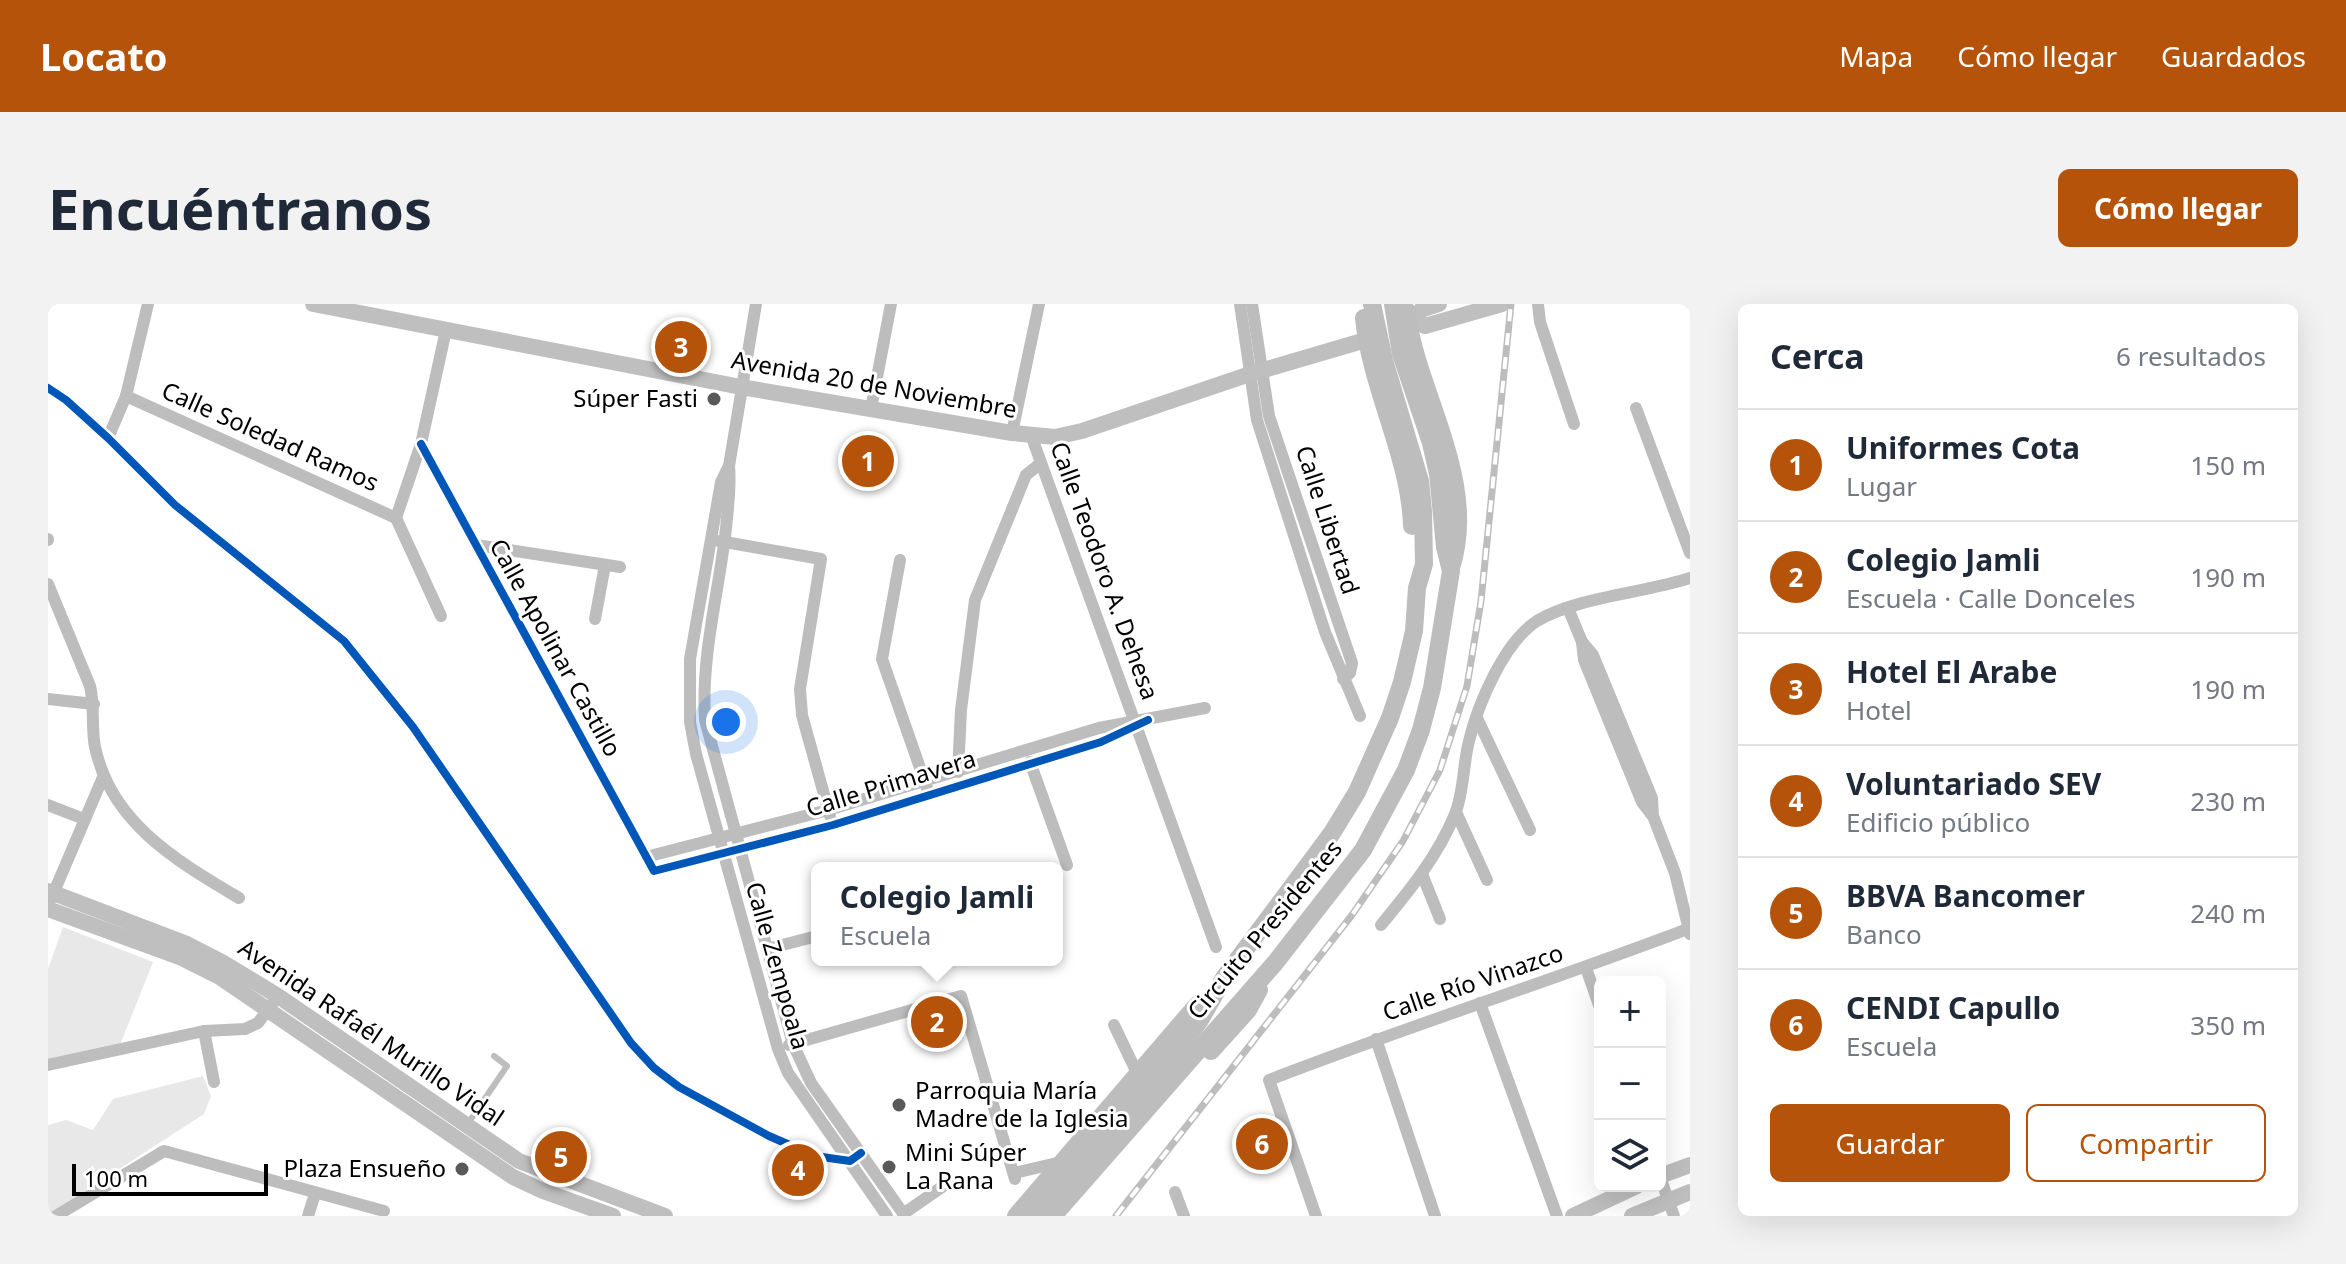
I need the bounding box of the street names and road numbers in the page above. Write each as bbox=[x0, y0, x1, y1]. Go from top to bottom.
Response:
street label: Avenida 20 de Noviembre bbox=[729, 342, 1020, 425]
street label: Calle Soledad Ramos bbox=[157, 373, 384, 498]
street label: Calle Teodoro A. Dehesa bbox=[1043, 437, 1167, 704]
street label: Calle Libertad bbox=[1289, 441, 1368, 598]
street label: Calle Apolinar Castillo bbox=[483, 533, 630, 762]
street label: Calle Primavera bbox=[802, 741, 980, 824]
street label: Circuito Presidentes bbox=[1179, 832, 1349, 1026]
street label: Calle Zempoala bbox=[739, 878, 818, 1053]
street label: Avenida Rafaél Murillo Vidal bbox=[233, 930, 511, 1133]
street label: Calle Río Vinazco bbox=[1378, 935, 1567, 1028]

